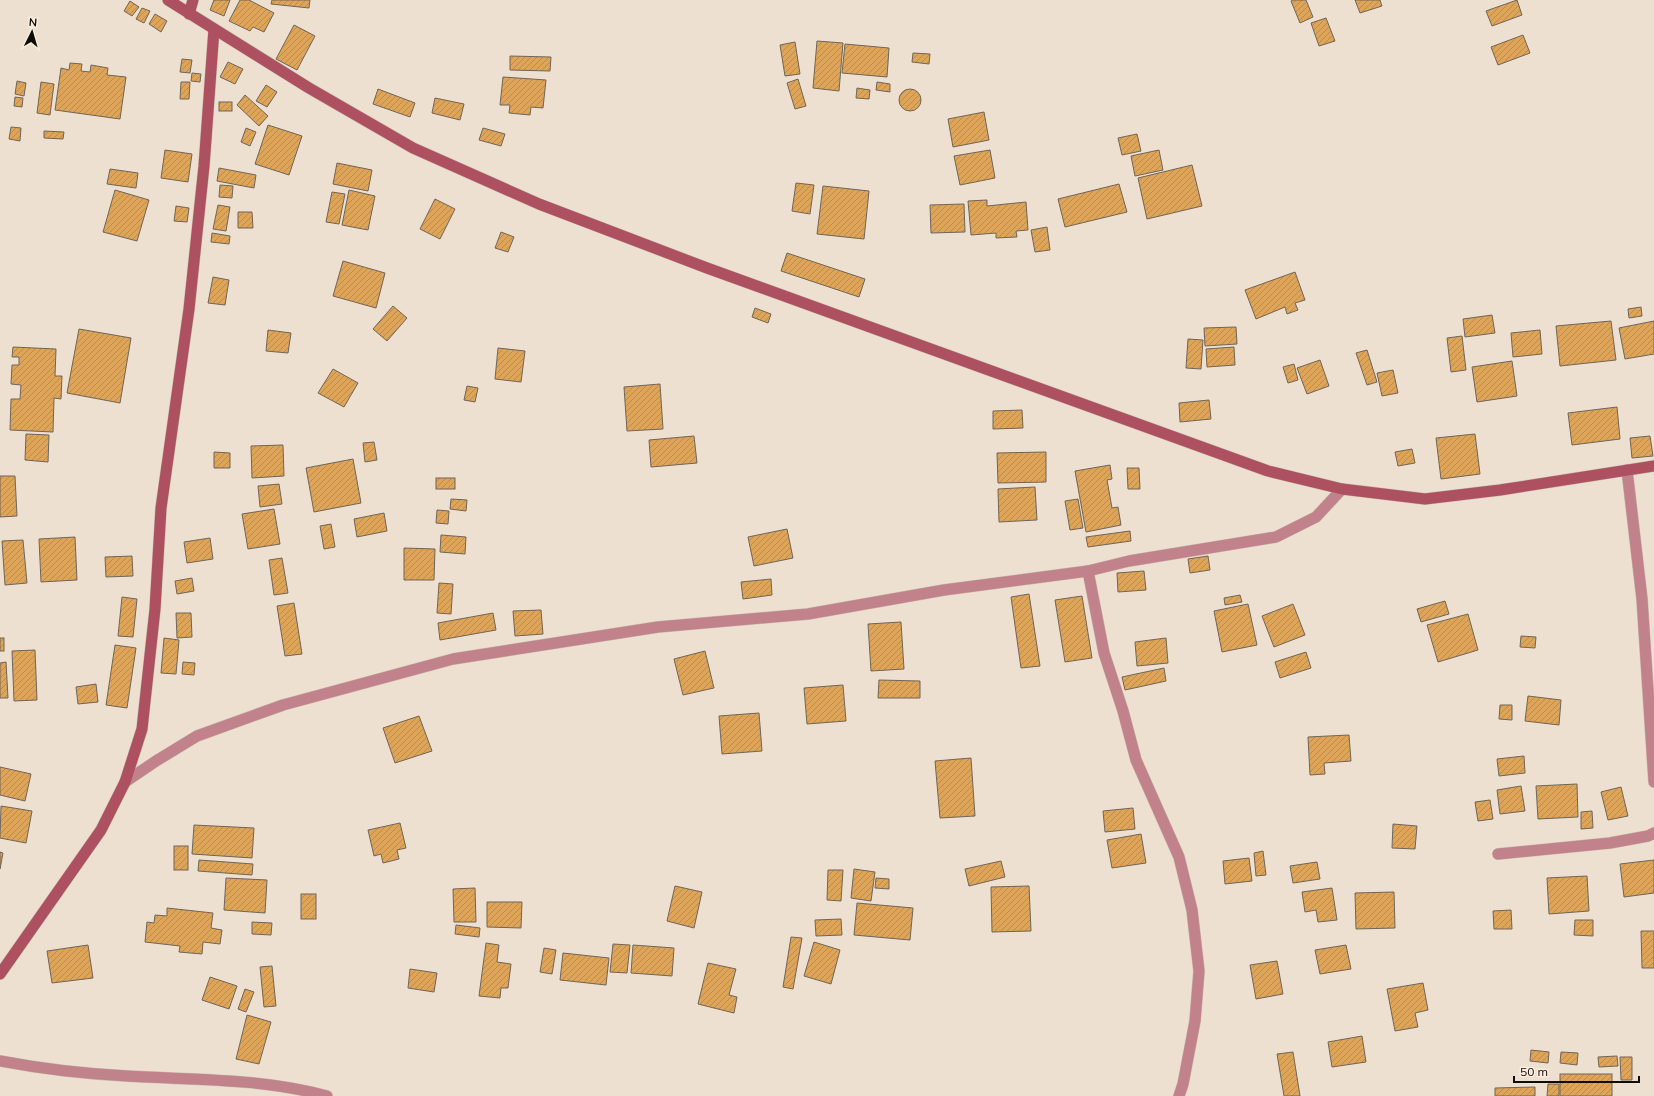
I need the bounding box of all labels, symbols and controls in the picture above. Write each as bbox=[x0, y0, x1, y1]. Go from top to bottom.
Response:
north arrow bbox=[12, 12, 52, 52]
text: N bbox=[28, 15, 38, 29]
scale bar bbox=[1514, 1058, 1639, 1084]
text: 50 m bbox=[1520, 1064, 1548, 1079]

